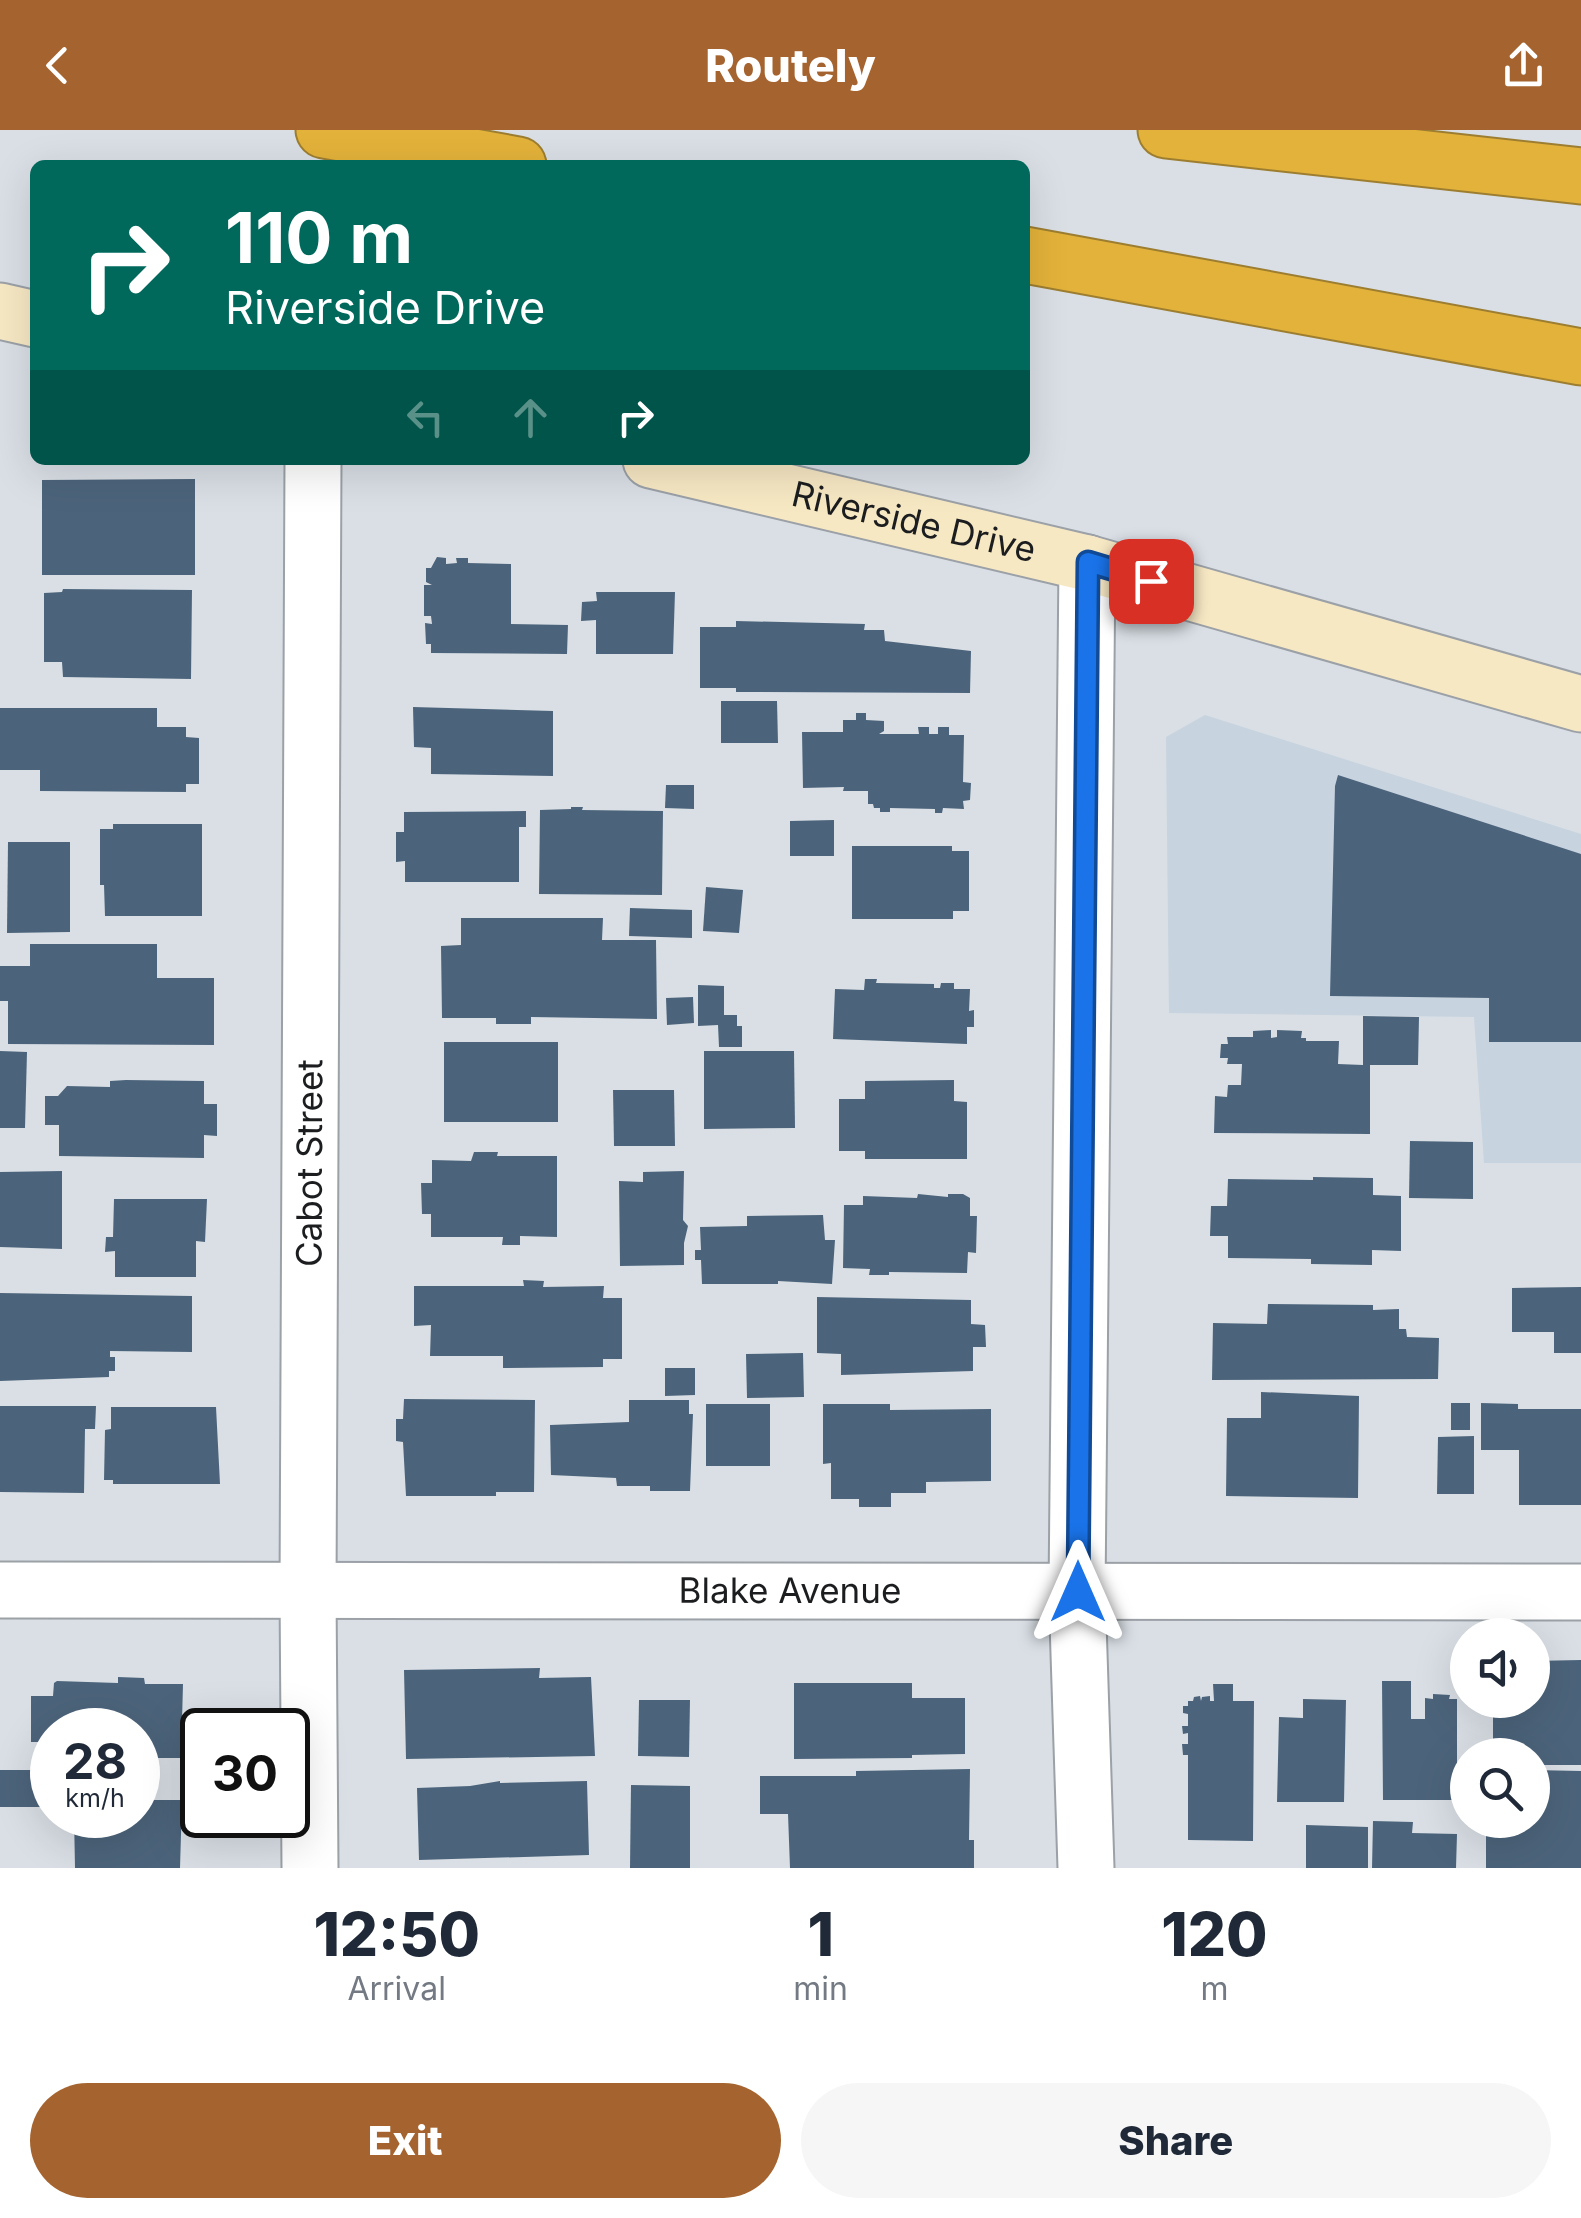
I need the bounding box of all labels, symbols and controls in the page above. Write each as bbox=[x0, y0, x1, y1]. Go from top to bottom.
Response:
icon: back bbox=[30, 38, 85, 93]
text: Routely bbox=[705, 38, 876, 93]
icon: share bbox=[1496, 38, 1551, 93]
text: 110 m bbox=[225, 195, 413, 280]
icon: right bbox=[60, 200, 190, 330]
text: Riverside Drive bbox=[225, 280, 545, 335]
icon: left bbox=[398, 390, 453, 445]
icon: ahead bbox=[503, 390, 558, 445]
icon: right bbox=[608, 390, 663, 445]
street label: Riverside Drive bbox=[788, 472, 1040, 570]
pin bbox=[1109, 539, 1194, 624]
icon: arrive bbox=[1124, 554, 1179, 609]
street label: Cabot Street bbox=[287, 1059, 330, 1267]
position arrow bbox=[1026, 1540, 1130, 1644]
street label: Blake Avenue bbox=[679, 1569, 901, 1611]
map controls bbox=[1450, 1618, 1550, 1838]
button: sound bbox=[1450, 1618, 1550, 1718]
speed limit sign: 30 bbox=[180, 1708, 310, 1838]
text: 28 bbox=[63, 1731, 127, 1791]
button: search bbox=[1450, 1738, 1550, 1838]
text: km/h bbox=[65, 1783, 125, 1813]
text: 12:50 bbox=[313, 1898, 480, 1970]
text: 1 bbox=[807, 1898, 834, 1970]
text: 120 bbox=[1161, 1898, 1268, 1970]
text: Arrival bbox=[347, 1969, 446, 2008]
text: min bbox=[793, 1969, 848, 2008]
text: m bbox=[1200, 1969, 1228, 2008]
button: Exit bbox=[30, 2083, 781, 2198]
button: Share bbox=[801, 2083, 1551, 2198]

